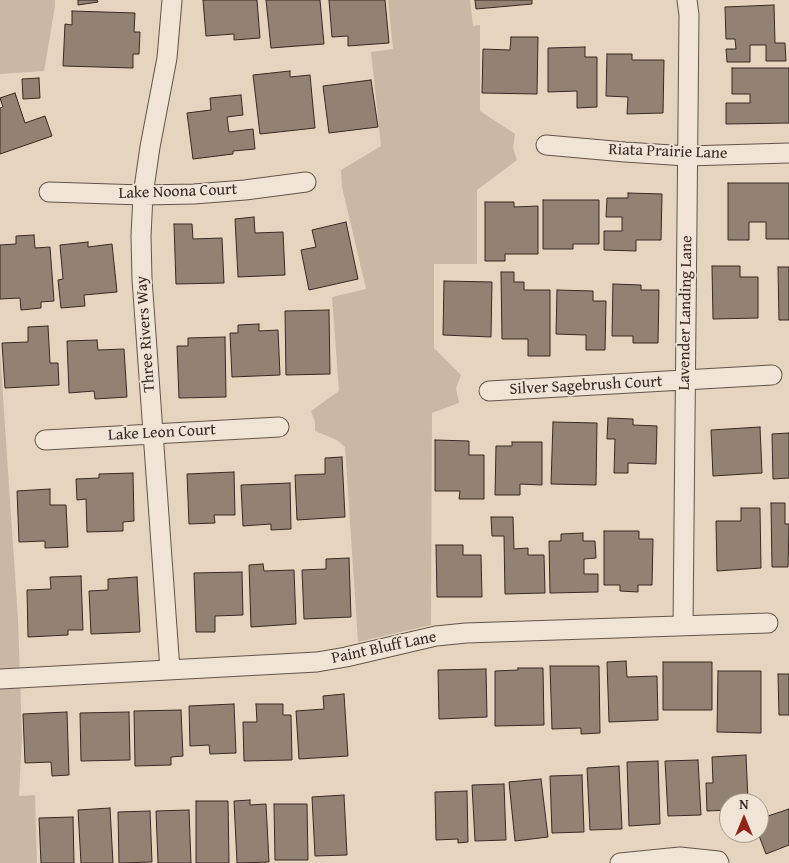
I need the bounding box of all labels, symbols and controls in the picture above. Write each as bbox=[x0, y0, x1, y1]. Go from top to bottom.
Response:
street label: Riata Prairie Lane bbox=[608, 140, 728, 164]
street label: Lake Noona Court bbox=[118, 180, 238, 204]
street label: Lavender Landing Lane bbox=[675, 235, 697, 391]
street label: Three Rivers Way bbox=[132, 275, 160, 393]
street label: Silver Sagebrush Court bbox=[509, 372, 663, 400]
street label: Lake Leon Court bbox=[108, 421, 216, 445]
street label: Paint Bluff Lane bbox=[330, 628, 438, 668]
north arrow bbox=[719, 793, 769, 843]
text: N bbox=[739, 794, 749, 814]

